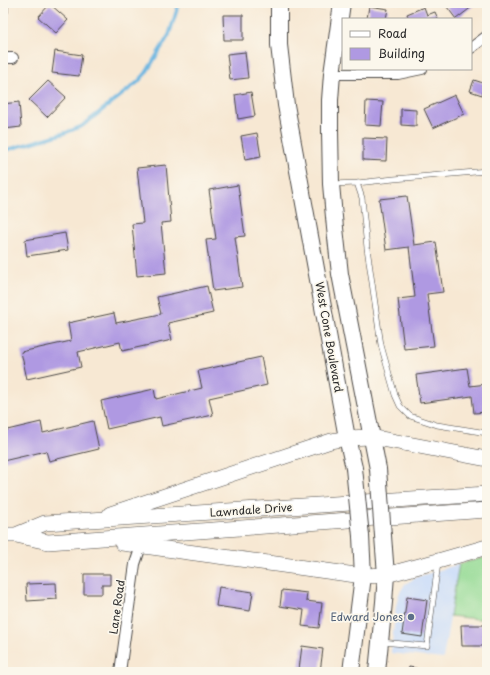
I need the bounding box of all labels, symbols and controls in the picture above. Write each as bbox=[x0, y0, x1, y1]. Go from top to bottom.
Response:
legend bbox=[342, 18, 472, 70]
text: Road bbox=[378, 24, 407, 42]
text: Building bbox=[378, 44, 425, 62]
street label: West Cone Boulevard bbox=[311, 280, 348, 394]
street label: Lawndale Drive bbox=[209, 498, 293, 521]
street label: Lane Road bbox=[104, 578, 129, 635]
place label: Edward Jones bbox=[331, 608, 403, 625]
marker: Edward Jones bbox=[406, 612, 416, 622]

